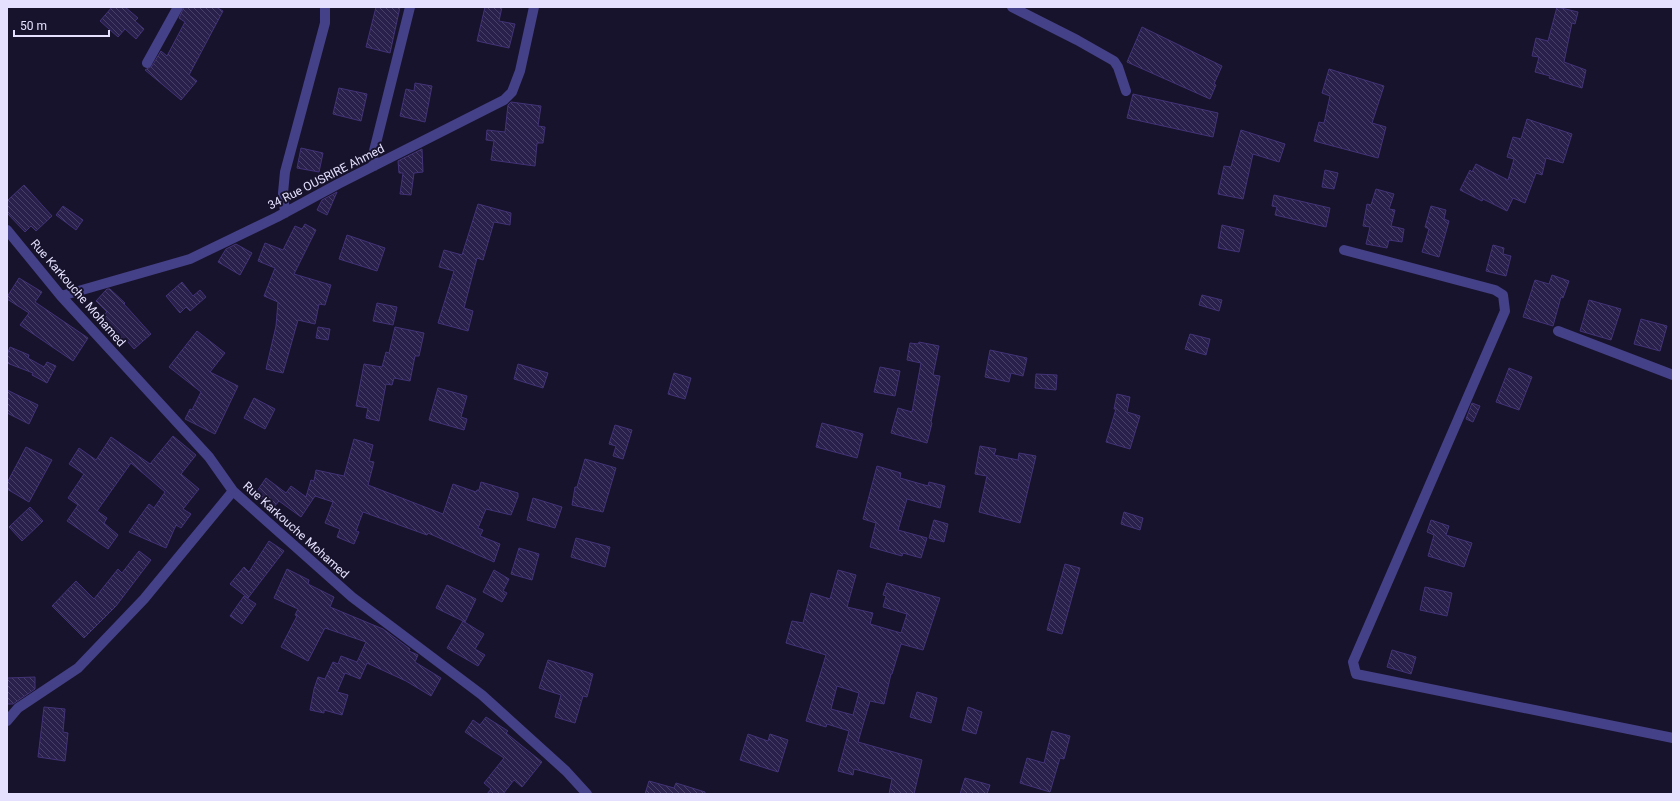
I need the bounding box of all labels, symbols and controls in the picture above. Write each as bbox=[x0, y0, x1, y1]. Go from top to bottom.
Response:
scale bar bbox=[14, 12, 109, 38]
text: 50 m bbox=[20, 19, 47, 33]
street label: 34 Rue OUSRIRE Ahmed bbox=[265, 141, 387, 213]
street label: Rue Karkouche Mohamed bbox=[28, 237, 128, 349]
street label: Rue Karkouche Mohamed bbox=[240, 479, 352, 581]

